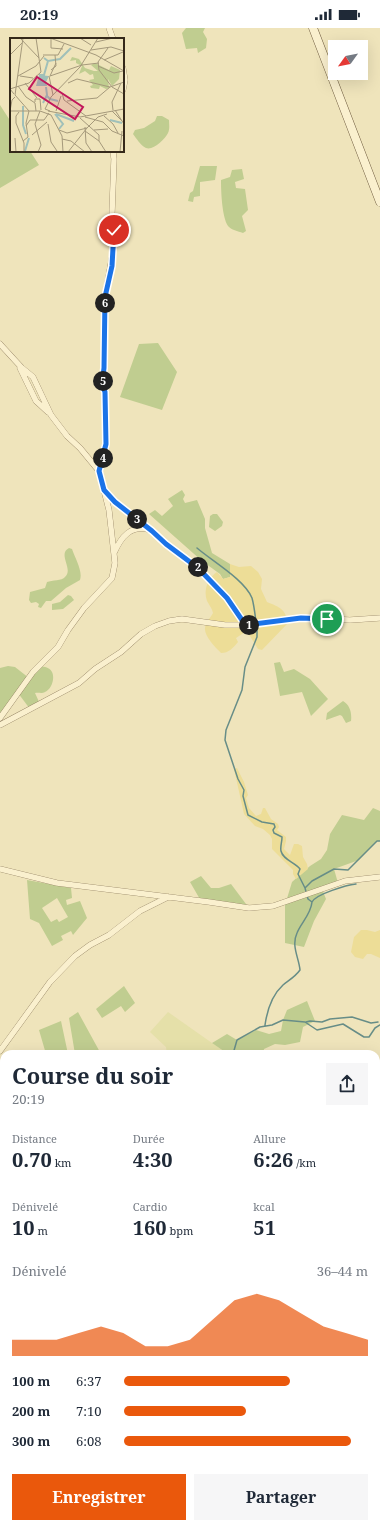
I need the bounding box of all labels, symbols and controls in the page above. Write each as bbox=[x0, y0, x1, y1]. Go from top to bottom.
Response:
text: 20:19 bbox=[20, 4, 58, 24]
inset map bbox=[10, 38, 124, 152]
north arrow bbox=[328, 40, 368, 80]
map controls bbox=[328, 40, 368, 80]
pin bbox=[97, 213, 131, 247]
icon: check bbox=[103, 219, 125, 241]
pin: 6 bbox=[95, 293, 115, 313]
text: 6 bbox=[102, 295, 108, 310]
pin: 5 bbox=[93, 371, 113, 391]
text: 5 bbox=[100, 373, 106, 388]
pin: 4 bbox=[93, 448, 113, 468]
text: 4 bbox=[100, 450, 106, 465]
pin: 3 bbox=[127, 509, 147, 529]
text: 3 bbox=[134, 511, 140, 526]
pin: 2 bbox=[188, 557, 208, 577]
text: 2 bbox=[195, 559, 201, 574]
pin bbox=[310, 602, 344, 636]
icon: arrive bbox=[316, 608, 338, 630]
pin: 1 bbox=[239, 615, 259, 635]
text: 1 bbox=[246, 617, 252, 632]
text: Course du soir bbox=[12, 1060, 173, 1090]
button: share bbox=[326, 1063, 368, 1105]
text: 20:19 bbox=[12, 1090, 45, 1108]
text: Distance bbox=[12, 1131, 57, 1146]
text: Durée bbox=[133, 1131, 165, 1146]
text: Allure bbox=[253, 1131, 286, 1146]
text: 0.70 bbox=[12, 1146, 52, 1173]
text: 4:30 bbox=[133, 1146, 173, 1173]
text: 6:26 bbox=[253, 1146, 293, 1173]
text: km bbox=[52, 1155, 71, 1170]
text: /km bbox=[293, 1155, 316, 1170]
text: Dénivelé bbox=[12, 1199, 58, 1214]
text: Cardio bbox=[133, 1199, 167, 1214]
text: kcal bbox=[253, 1199, 275, 1214]
text: 10 bbox=[12, 1214, 35, 1241]
text: 160 bbox=[133, 1214, 167, 1241]
text: 51 bbox=[253, 1214, 276, 1241]
text: m bbox=[35, 1223, 48, 1238]
text: bpm bbox=[167, 1223, 193, 1238]
text: Dénivelé bbox=[12, 1262, 66, 1280]
text: 36–44 m bbox=[317, 1262, 368, 1280]
text: 100 m bbox=[12, 1372, 50, 1390]
text: 6:37 bbox=[76, 1372, 102, 1390]
text: 200 m bbox=[12, 1402, 50, 1420]
text: 7:10 bbox=[76, 1402, 102, 1420]
text: 300 m bbox=[12, 1432, 50, 1450]
text: 6:08 bbox=[76, 1432, 102, 1450]
button: Enregistrer bbox=[12, 1474, 186, 1520]
button: Partager bbox=[194, 1474, 368, 1520]

